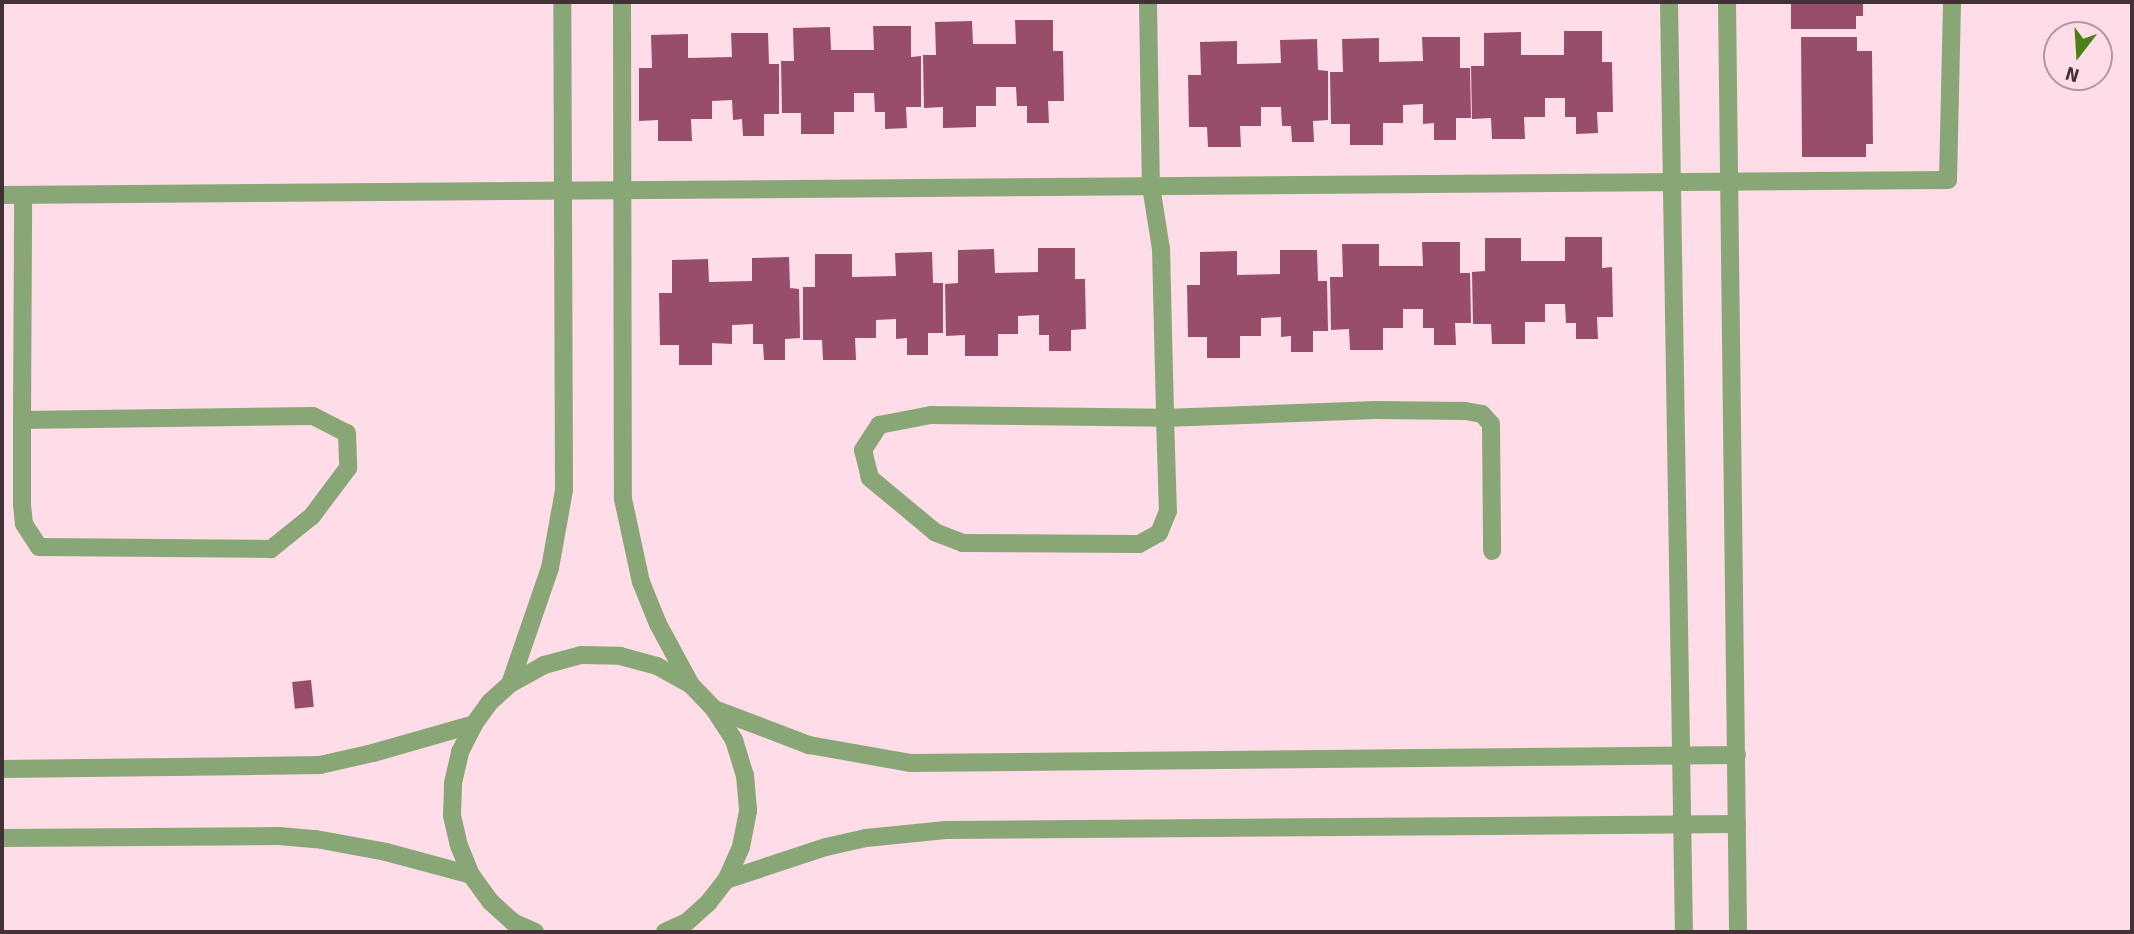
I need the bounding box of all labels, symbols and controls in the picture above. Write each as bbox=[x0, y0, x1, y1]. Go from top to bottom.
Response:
north arrow bbox=[2043, 21, 2113, 91]
text: N bbox=[2063, 61, 2082, 88]

